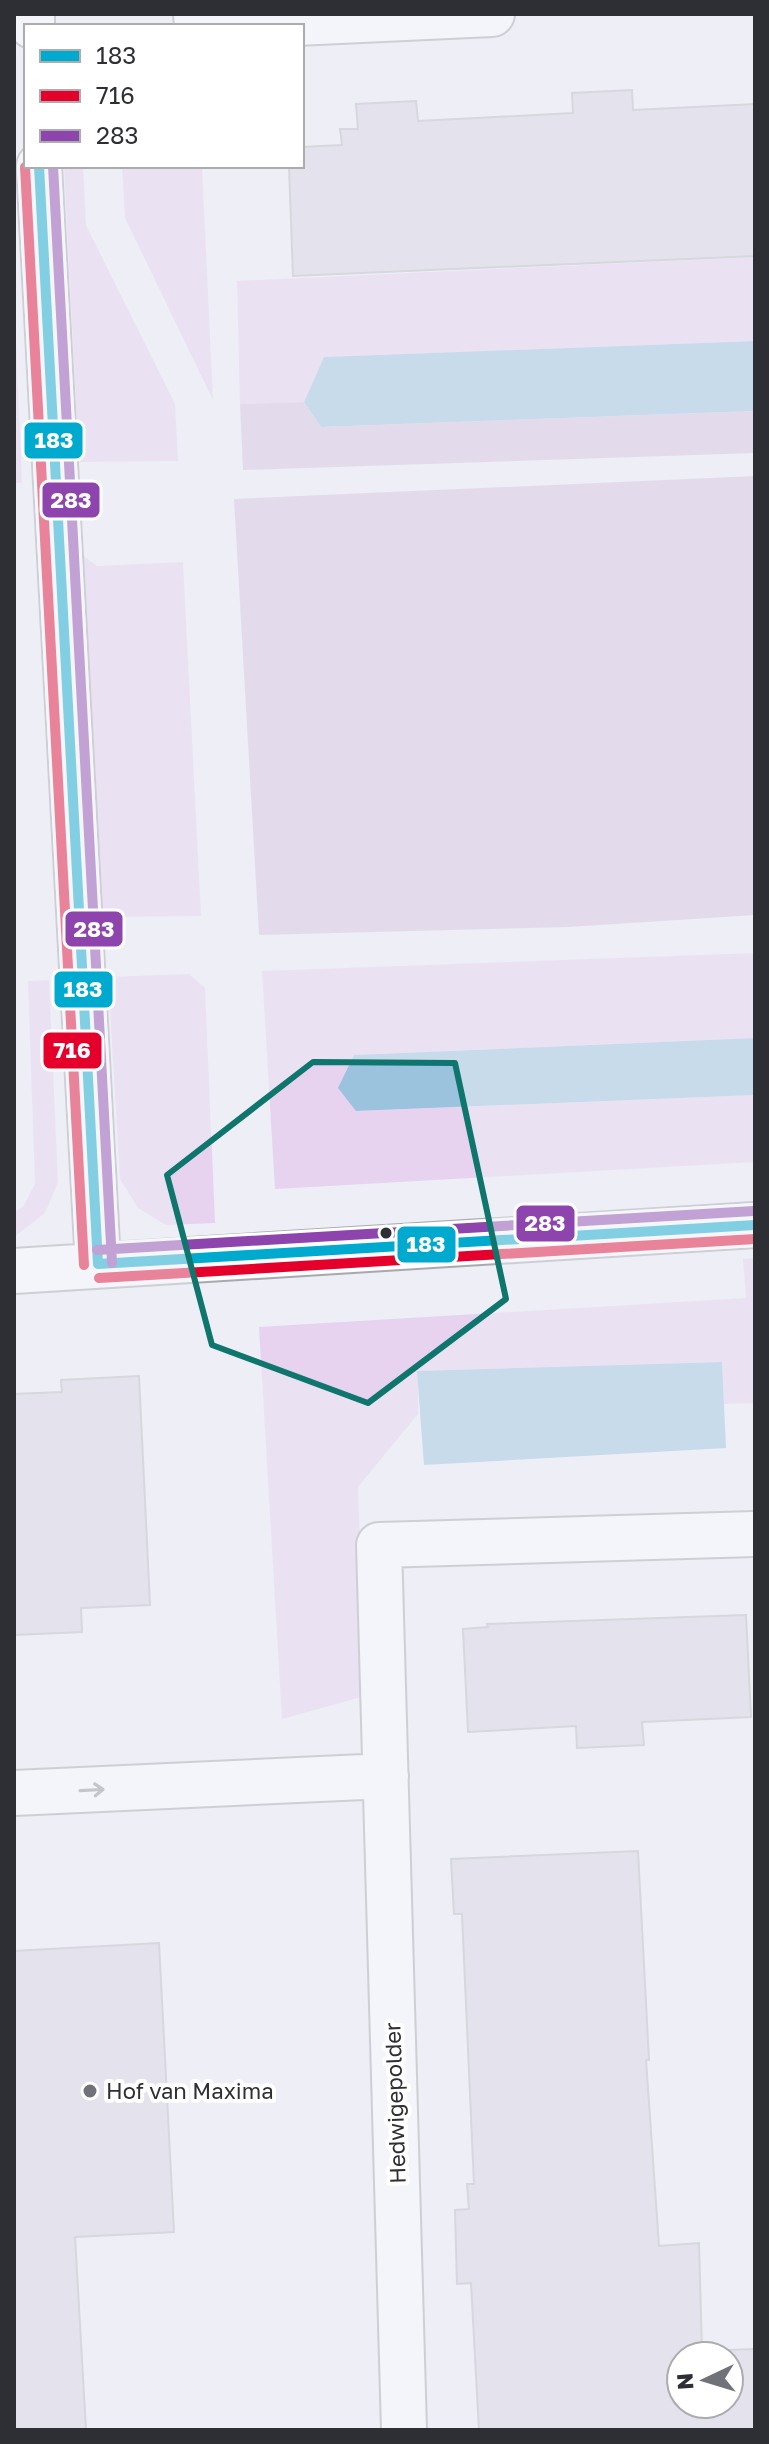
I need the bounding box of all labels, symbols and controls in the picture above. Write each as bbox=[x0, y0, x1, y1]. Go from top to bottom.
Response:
legend bbox=[24, 24, 304, 168]
text: 183 bbox=[96, 40, 136, 69]
text: 716 bbox=[96, 80, 135, 109]
text: 283 bbox=[96, 120, 139, 149]
line badge: 183 bbox=[23, 421, 84, 460]
text: 183 bbox=[35, 426, 73, 453]
line badge: 283 bbox=[41, 481, 101, 519]
text: 283 bbox=[51, 486, 91, 513]
line badge: 283 bbox=[64, 910, 124, 948]
text: 283 bbox=[74, 915, 114, 942]
line badge: 183 bbox=[53, 970, 114, 1009]
text: 183 bbox=[64, 975, 102, 1002]
line badge: 716 bbox=[42, 1031, 103, 1070]
text: 716 bbox=[53, 1036, 91, 1063]
line badge: 283 bbox=[515, 1204, 576, 1243]
text: 283 bbox=[525, 1209, 565, 1236]
unlabelled marker bbox=[378, 1225, 394, 1241]
line badge: 183 bbox=[396, 1225, 457, 1264]
text: 183 bbox=[407, 1230, 445, 1257]
one-way arrow bbox=[78, 1782, 105, 1797]
street label: Hedwigepolder bbox=[378, 2021, 411, 2184]
place label: Hof van Maxima bbox=[106, 2077, 274, 2104]
marker: Hof van Maxima bbox=[81, 2082, 99, 2100]
north arrow bbox=[665, 2340, 745, 2420]
text: N bbox=[670, 2372, 699, 2391]

